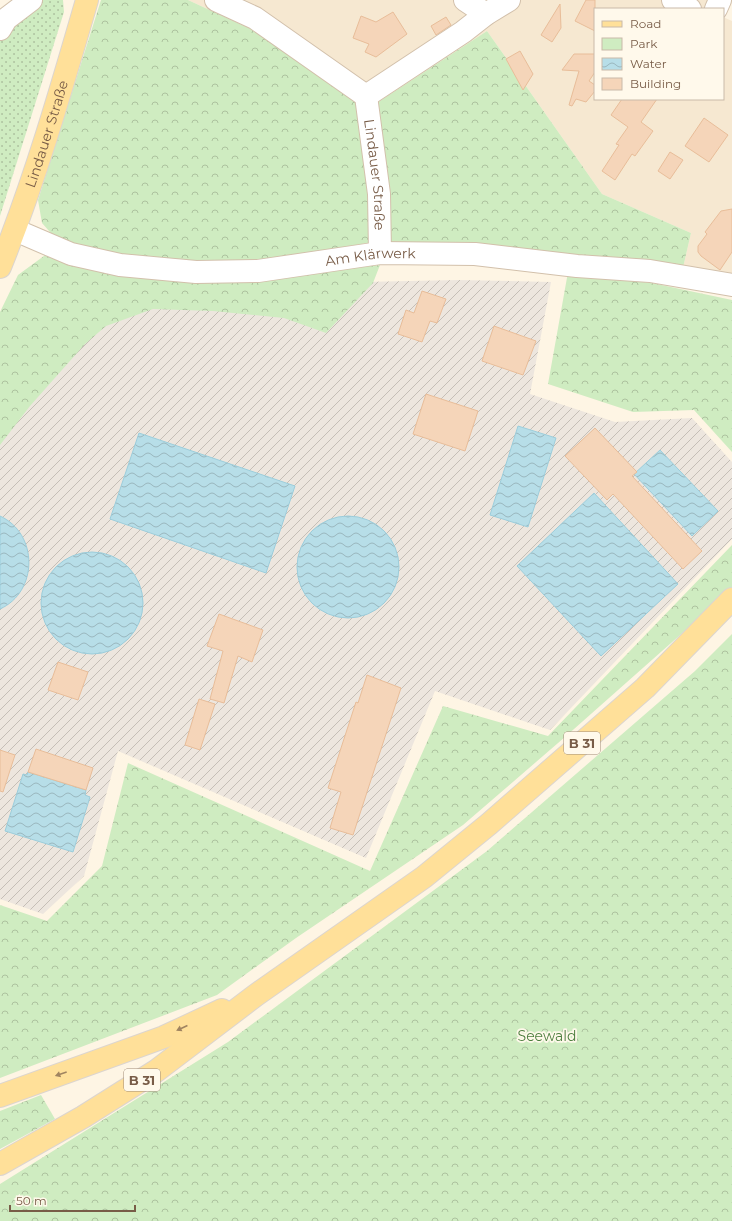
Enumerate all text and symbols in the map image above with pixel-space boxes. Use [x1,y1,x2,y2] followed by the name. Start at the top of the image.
[594,8,724,100] legend
[630,16,661,31] text: Road
[630,36,658,51] text: Park
[630,56,667,71] text: Water
[630,76,681,91] text: Building
[21,78,72,190] street label: Lindauer Straße
[360,118,389,231] street label: Lindauer Straße
[324,244,416,270] street label: Am Klärwerk
[564,732,600,754] road number: B 31
[177,1025,188,1031] one-way arrow
[518,1027,576,1045] park label: Seewald
[124,1069,160,1091] road number: B 31
[54,1071,66,1077] one-way arrow
[10,1187,135,1213] scale bar
[16,1193,47,1208] text: 50 m

